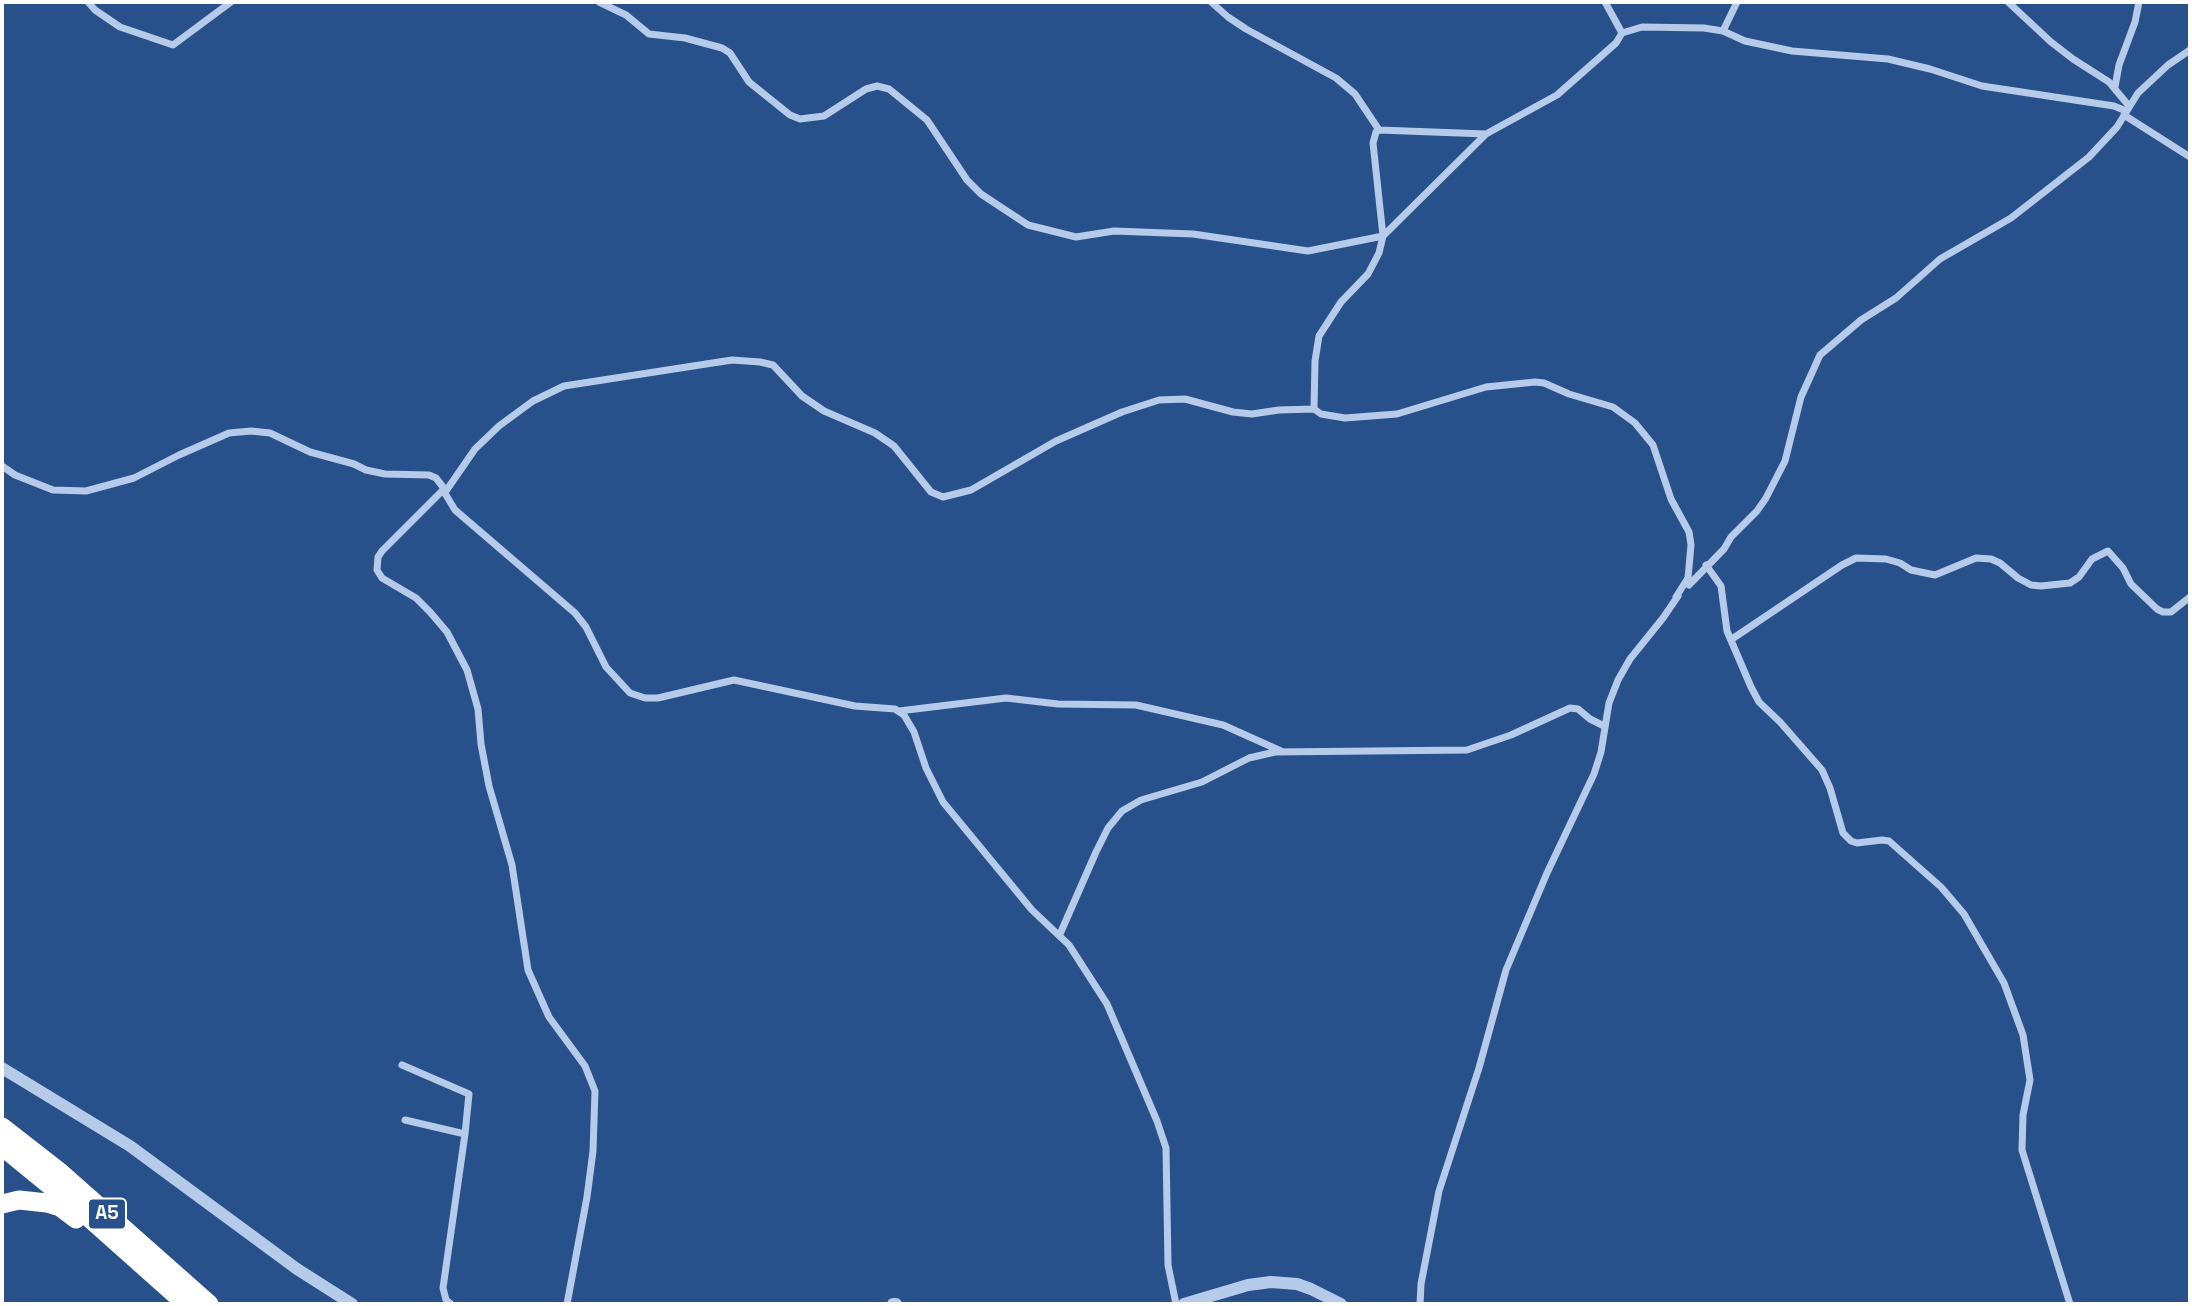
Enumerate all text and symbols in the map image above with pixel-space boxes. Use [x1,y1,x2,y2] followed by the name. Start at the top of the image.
[88,1198,126,1230] road number: A5

